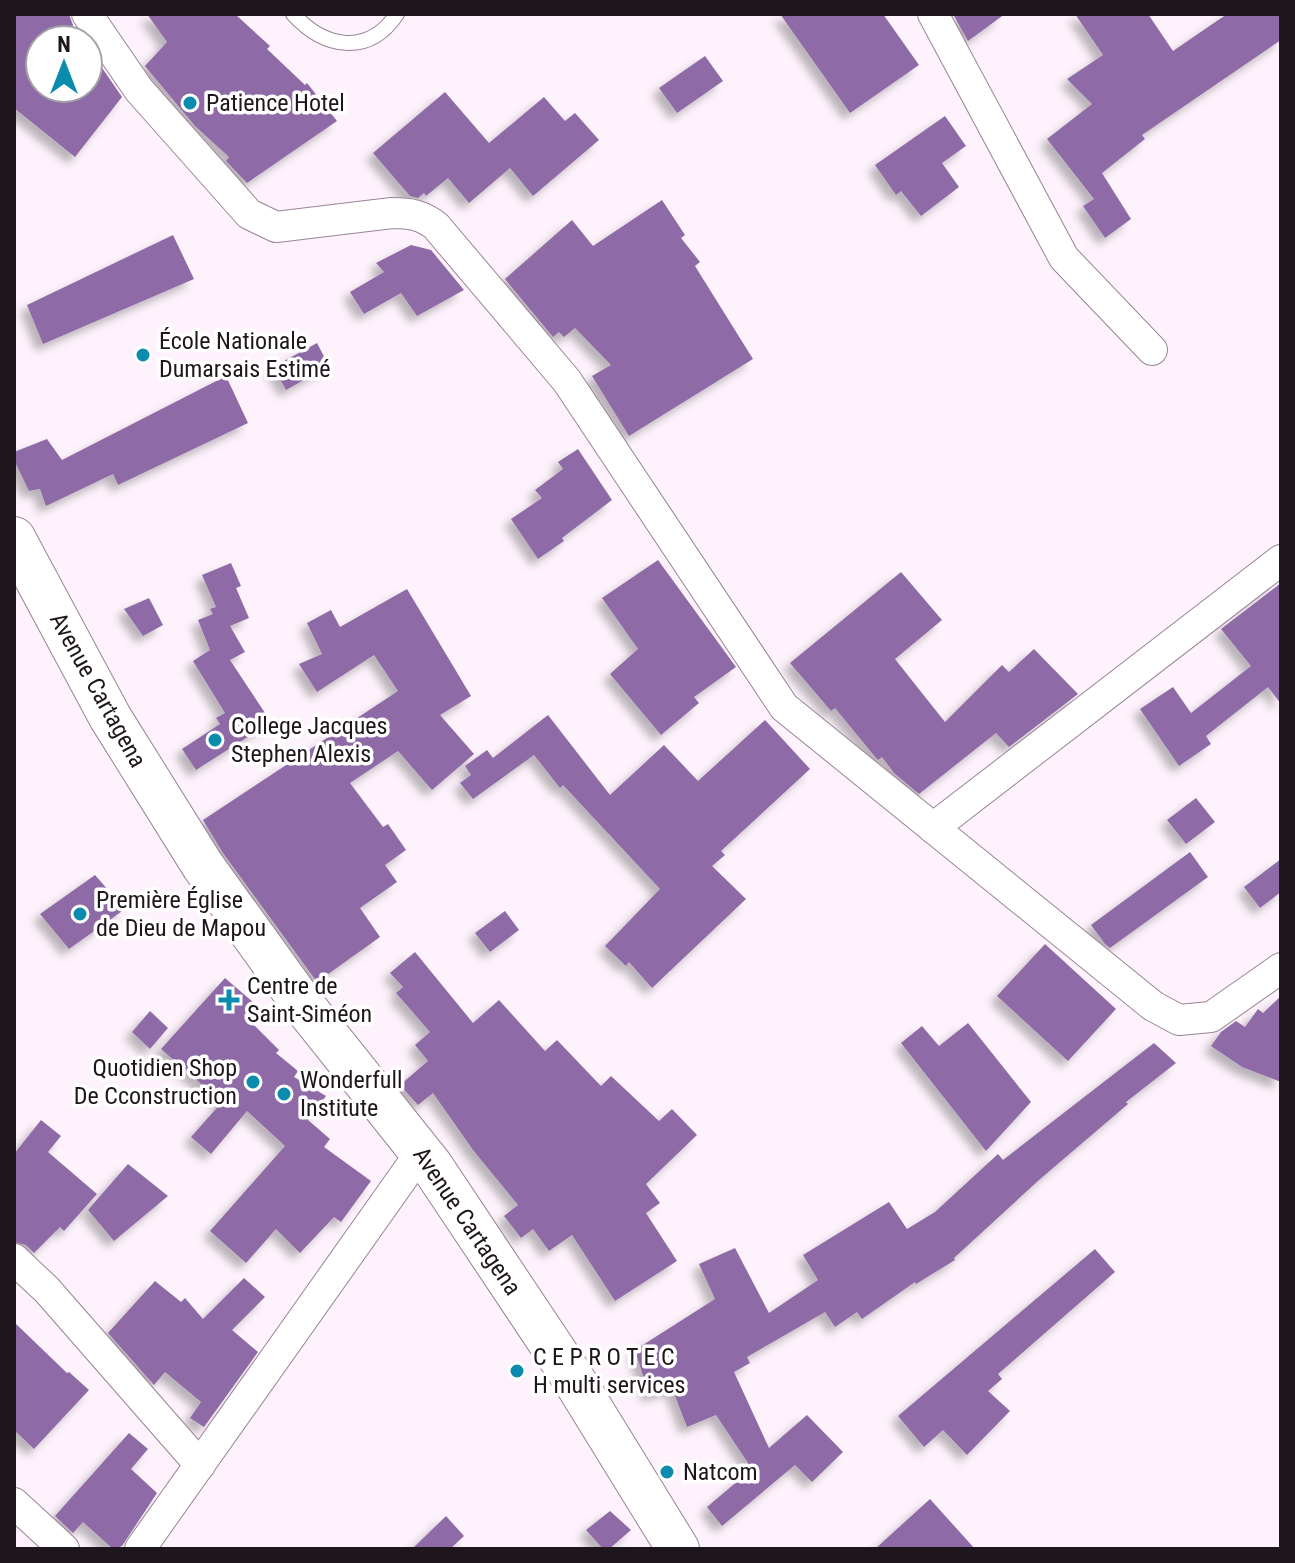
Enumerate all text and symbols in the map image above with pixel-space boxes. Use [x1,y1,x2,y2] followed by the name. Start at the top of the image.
[24,24,104,104] north arrow
[57,32,71,57] text: N
[206,89,345,117] place label: Patience Hotel
[181,94,199,112] marker: Patience Hotel
[159,327,330,383] place label: École Nationale Dumarsais Estimé
[134,346,152,364] marker: École Nationale Dumarsais Estimé
[44,608,152,772] street label: Avenue Cartagena
[231,712,388,768] place label: College Jacques Stephen Alexis
[206,731,224,749] marker: College Jacques Stephen Alexis
[96,886,266,942] place label: Première Église de Dieu de Mapou
[71,905,89,923] marker: Première Église de Dieu de Mapou
[247,972,372,1028] place label: Centre de Saint-Siméon
[218,989,240,1011] marker: Centre de Saint-Siméon
[74,1054,237,1110] place label: Quotidien Shop De Cconstruction
[300,1066,402,1122] place label: Wonderfull Institute
[244,1073,262,1091] marker: Quotidien Shop De Cconstruction
[275,1085,293,1103] marker: Wonderfull Institute
[407,1142,527,1300] street label: Avenue Cartagena
[533,1343,685,1399] place label: C E P R O T E C H multi services
[508,1362,526,1380] marker: C E P R O T E C H multi services
[683,1458,758,1486] place label: Natcom
[658,1463,676,1481] marker: Natcom

